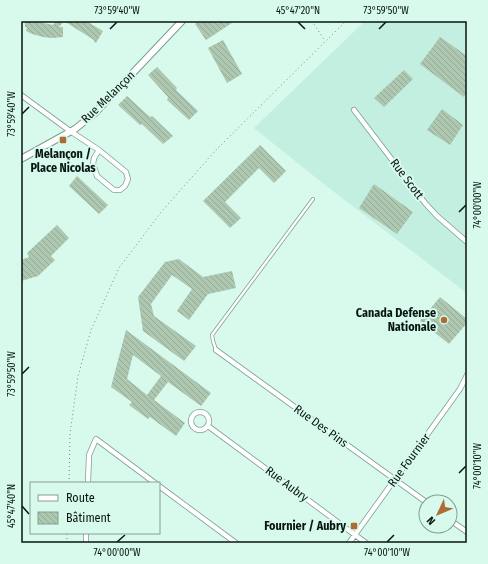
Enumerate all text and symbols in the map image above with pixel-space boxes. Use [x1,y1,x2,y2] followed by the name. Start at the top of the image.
[94,5,140,17] text: 73°59'40"W
[276,5,320,17] text: 45°47'20"N
[363,5,409,17] text: 73°59'50"W
[78,68,138,126] street label: Rue Melançon
[6,91,18,137] text: 73°59'40"W
[58,135,68,145] marker: Melançon / Place Nicolas
[30,147,96,175] place label: Melançon / Place Nicolas
[387,156,427,202] street label: Rue Scott
[472,181,484,229] text: 74°00'00"W
[356,306,436,334] place label: Canada Defense Nationale
[439,315,449,325] marker: Canada Defense Nationale
[6,351,18,397] text: 73°59'50"W
[291,402,351,450] street label: Rue Des Pins
[385,430,434,489] street label: Rue Fournier
[472,443,484,489] text: 74°00'10"W
[263,463,312,505] street label: Rue Aubry
[30,482,160,534] legend
[6,484,18,528] text: 45°47'40"N
[66,491,95,505] text: Route
[418,494,458,534] north arrow
[66,511,111,525] text: Bâtiment
[424,514,438,527] text: N
[264,519,346,533] place label: Fournier / Aubry
[349,521,359,531] marker: Fournier / Aubry
[93,547,141,559] text: 74°00'00"W
[364,547,410,559] text: 74°00'10"W

